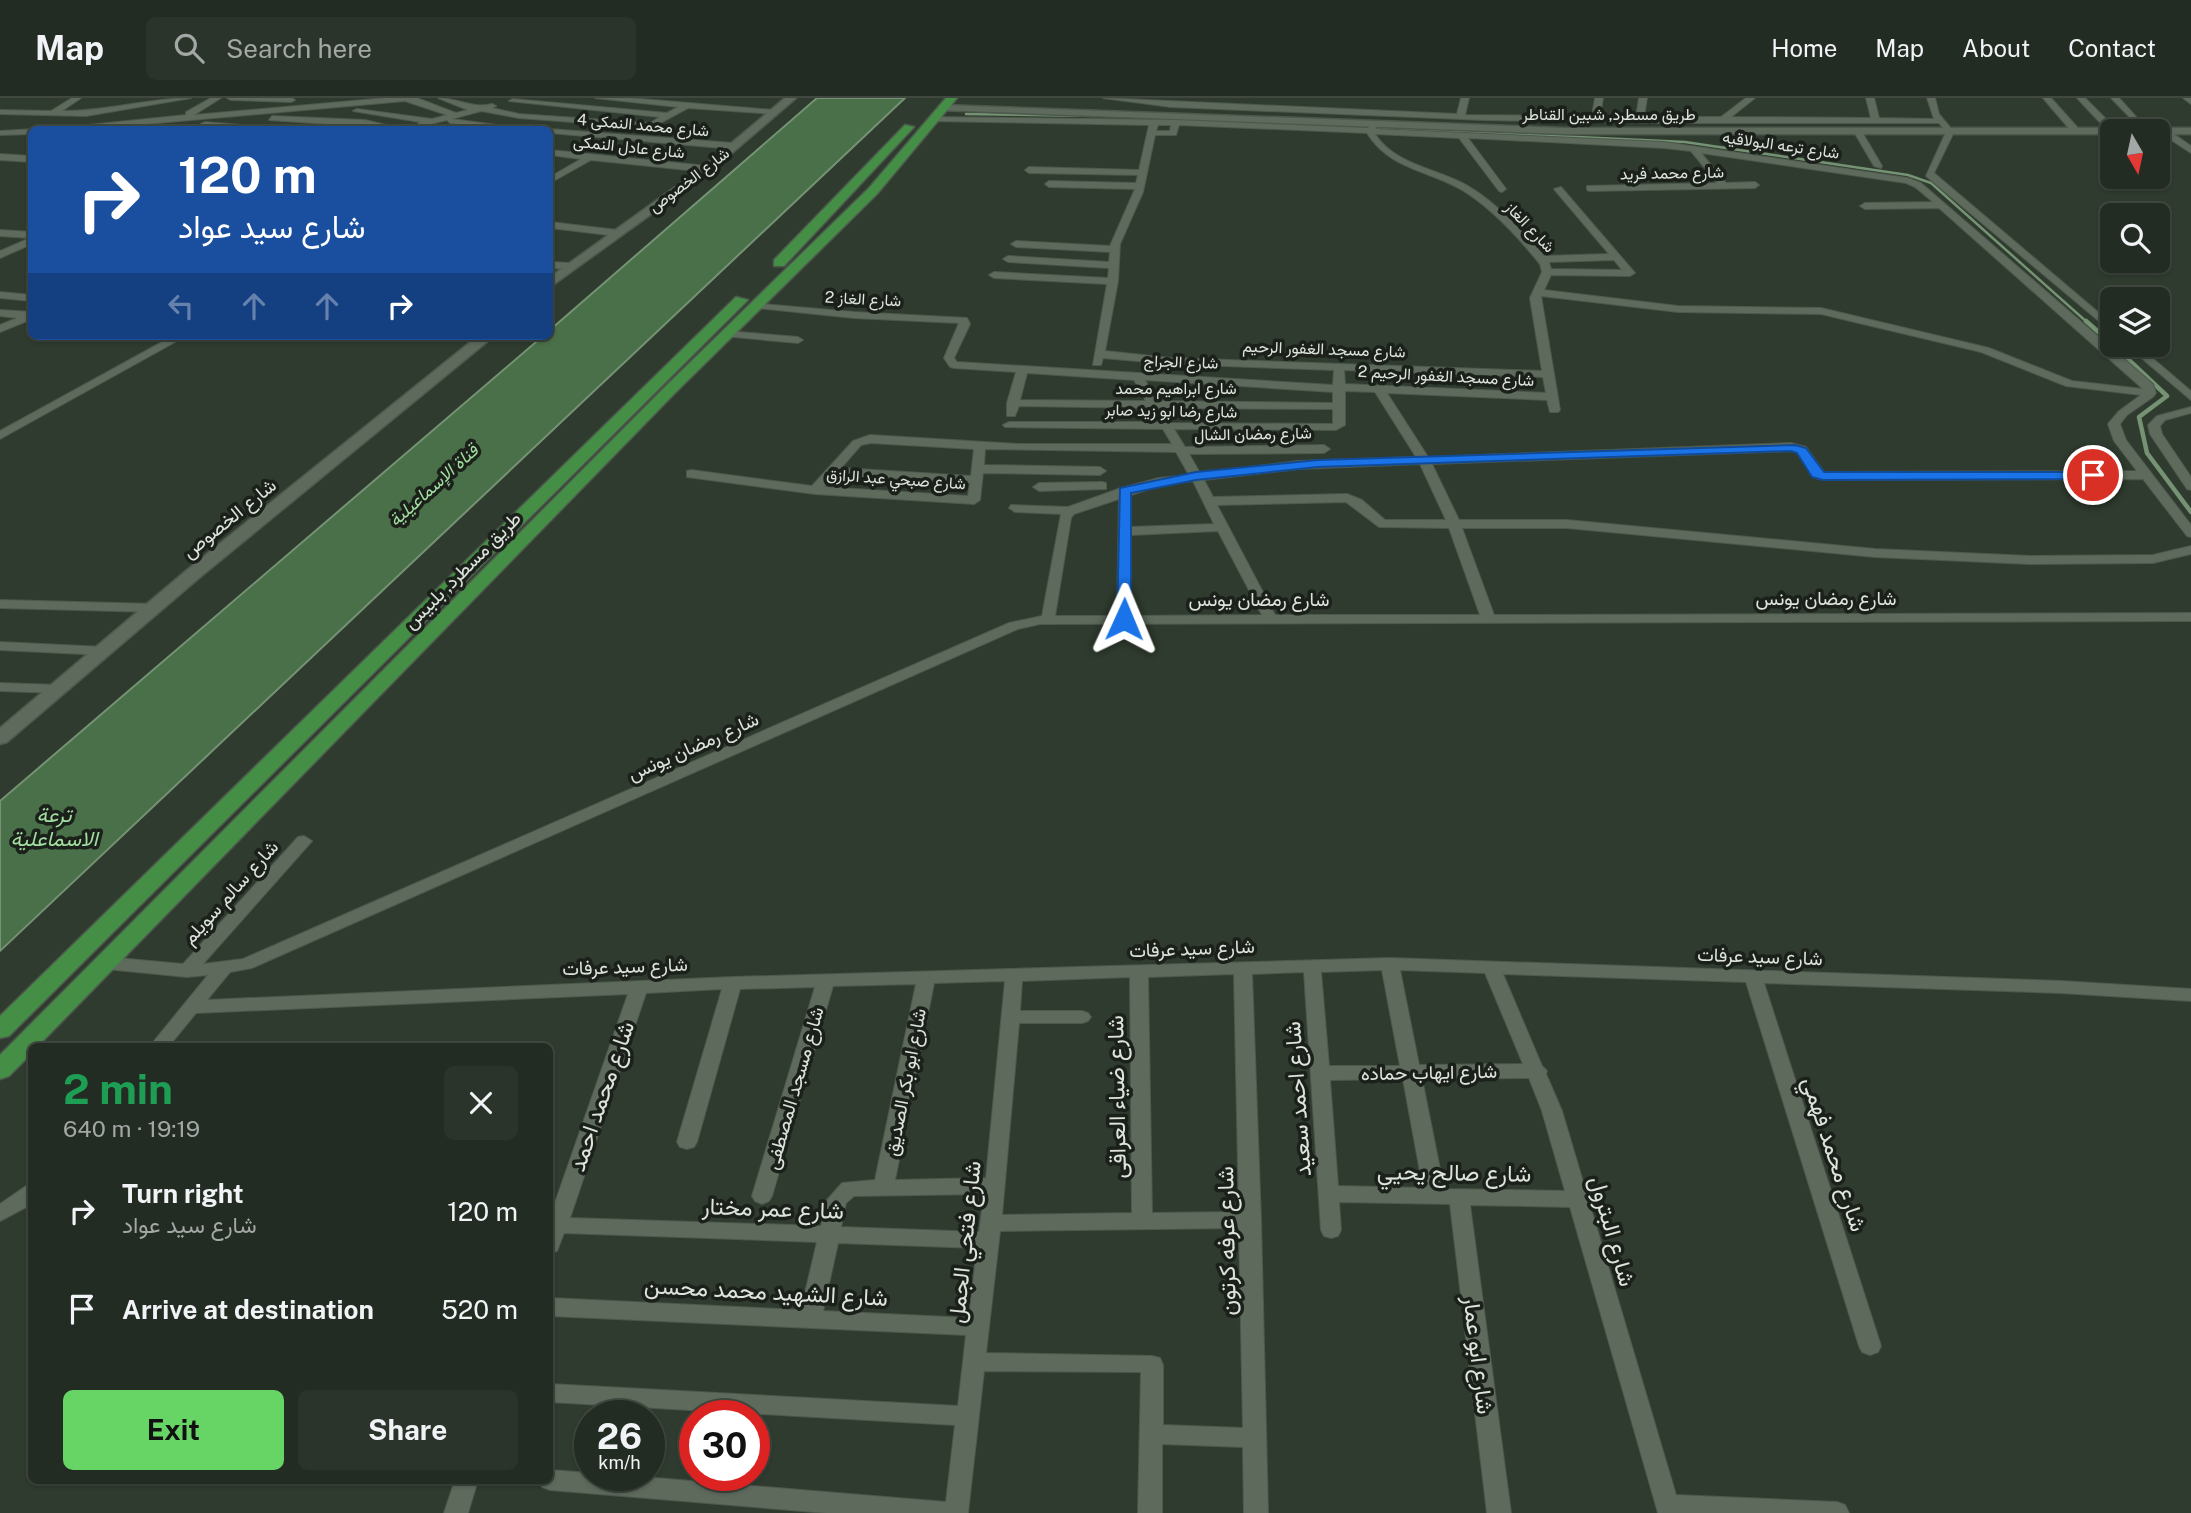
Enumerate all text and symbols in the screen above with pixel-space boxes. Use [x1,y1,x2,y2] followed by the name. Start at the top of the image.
[146,17,636,80] search box
[35,29,104,67] text: Map
[170,29,208,67] icon: search
[226,33,372,64] text: Search here
[1771,34,1837,62] text: Home
[1875,34,1924,62] text: Map
[1962,34,2030,62] text: About
[2068,34,2156,62] text: Contact
[1521,105,1696,125] street label: طريق مسطرد, شبين القناطر
[576,110,710,142] street label: شارع محمد النمكى 4
[2100,119,2170,189] north arrow
[2100,119,2170,357] map controls
[1721,127,1841,165] street label: شارع ترعه البولاقيه
[572,132,686,164] street label: شارع عادل النمكى
[645,143,734,218] street label: شارع الخصوص
[178,146,317,204] text: 120 m
[63,154,154,245] icon: right
[1620,163,1724,185] street label: شارع محمد فريد
[1499,197,1559,258] street label: شارع الغاز
[2100,203,2170,273] button: search
[178,208,365,245] text: شارع سيد عواد
[162,287,200,325] icon: left
[235,287,273,325] icon: ahead
[308,287,346,325] icon: ahead
[381,287,419,325] icon: right
[2100,287,2170,357] button: layers
[824,288,902,312] street label: شارع الغاز 2
[1242,337,1406,363] street label: شارع مسجد الغفور الرحيم
[1143,351,1219,375] street label: شارع الجراج
[1357,362,1535,392] street label: شارع مسجد الغفور الرحيم 2
[1115,379,1237,400] street label: شارع ابراهيم محمد
[1104,400,1237,424] street label: شارع رضا ابو زيد صابر
[1194,423,1312,447] street label: شارع رمضان الشال
[384,438,485,532] water label: قناة الإسماعيلية
[2063,445,2123,505] pin
[2074,456,2112,494] icon: arrive
[825,465,966,497] street label: شارع صبحي عبد الرازق
[178,474,282,564] street label: شارع الخصوص
[399,507,526,634] street label: طريق مسطرد, بلبيس
[1087,582,1161,656] position arrow
[1755,587,1897,611] street label: شارع رمضان يونس
[1188,588,1330,612] street label: شارع رمضان يونس
[624,707,763,787] street label: شارع رمضان يونس
[10,802,100,851] water label: ترعة الاسماعلية
[178,835,284,950] street label: شارع سالم سويلم
[1129,935,1255,963] street label: شارع سيد عرفات
[1697,943,1823,971] street label: شارع سيد عرفات
[562,953,688,981] street label: شارع سيد عرفات
[760,1004,830,1173] street label: شارع مسجد المصطفى
[880,1006,932,1158] street label: شارع ابو بكر الصديق
[1101,1015,1134,1179] street label: شارع ضياء العراقى
[563,1017,642,1176] street label: شارع محمد احمد
[1278,1020,1319,1177] street label: شارع احمد سعيد
[1361,1060,1497,1086] street label: شارع ايهاب حماده
[63,1064,173,1113] text: 2 min
[444,1066,518,1140] button: close
[1792,1073,1873,1237] street label: شارع محمد فهمي
[63,1115,200,1142] text: 640 m · 19:19
[1376,1157,1531,1193] street label: شارع صالح يحيي
[942,1160,992,1325] street label: شارع فتحي الجمل
[1211,1166,1244,1316] street label: شارع عرفه كرتون
[1581,1173,1642,1290] street label: شارع البترول
[122,1178,244,1209] text: Turn right
[63,1192,101,1230] icon: right
[700,1192,844,1227] street label: شارع عمر مختار
[447,1196,518,1227] text: 120 m
[122,1211,257,1238] text: شارع سيد عواد
[643,1271,888,1314] street label: شارع الشهيد محمد محسن
[63,1290,101,1328] icon: arrive
[1455,1293,1500,1416] street label: شارع ابو عمار
[122,1294,374,1325] text: Arrive at destination
[441,1294,518,1325] text: 520 m
[63,1390,284,1470] button: Exit
[298,1390,518,1470] button: Share
[679,1400,770,1491] speed limit sign: 30
[597,1416,642,1457] text: 26
[598,1452,641,1473] text: km/h

